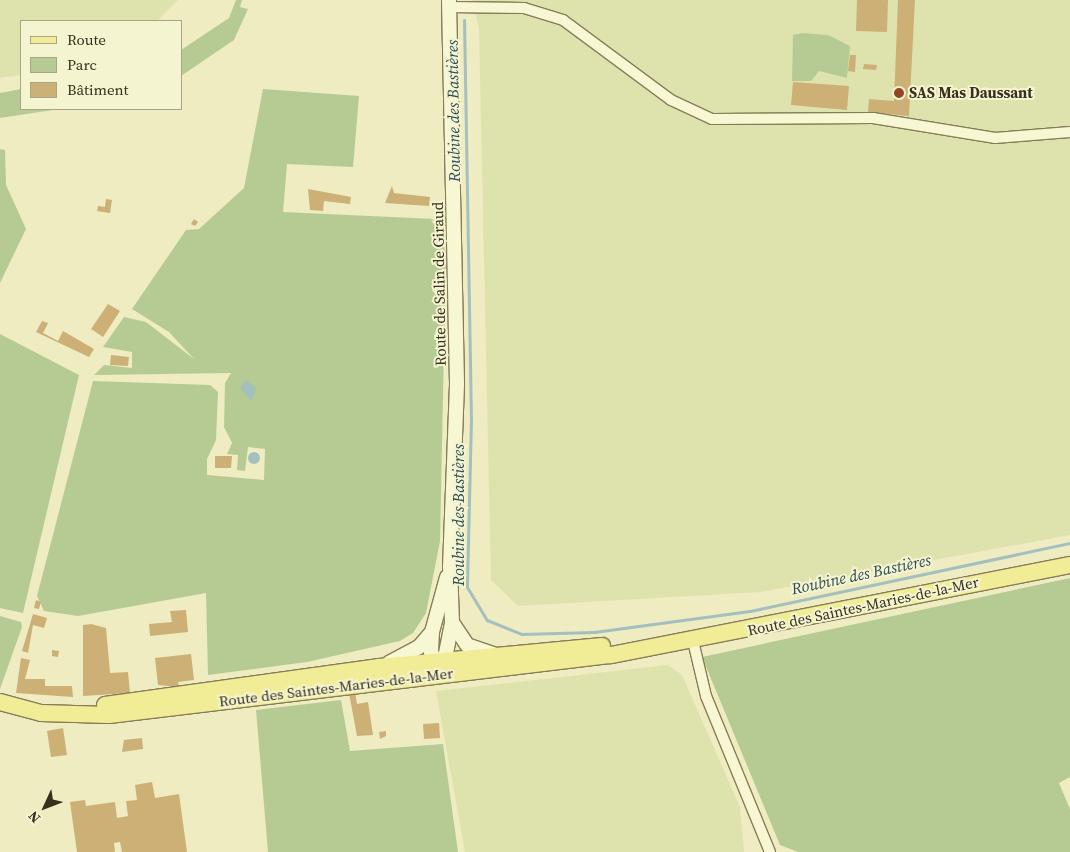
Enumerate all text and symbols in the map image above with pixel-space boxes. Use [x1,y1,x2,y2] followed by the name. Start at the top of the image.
[20,20,182,110] legend
[67,29,106,50] text: Route
[442,40,464,182] water label: Roubine des Bastières
[67,54,97,75] text: Parc
[67,79,128,100] text: Bâtiment
[909,84,1033,102] place label: SAS Mas Daussant
[893,87,905,99] marker: SAS Mas Daussant
[429,202,449,366] street label: Route de Salin de Giraud
[448,444,468,586] water label: Roubine des Bastières
[789,550,933,598] water label: Roubine des Bastières
[746,573,980,639] street label: Route des Saintes-Maries-de-la-Mer
[218,664,454,710] street label: Route des Saintes-Maries-de-la-Mer
[20,782,70,832] north arrow
[23,807,45,828] text: N

